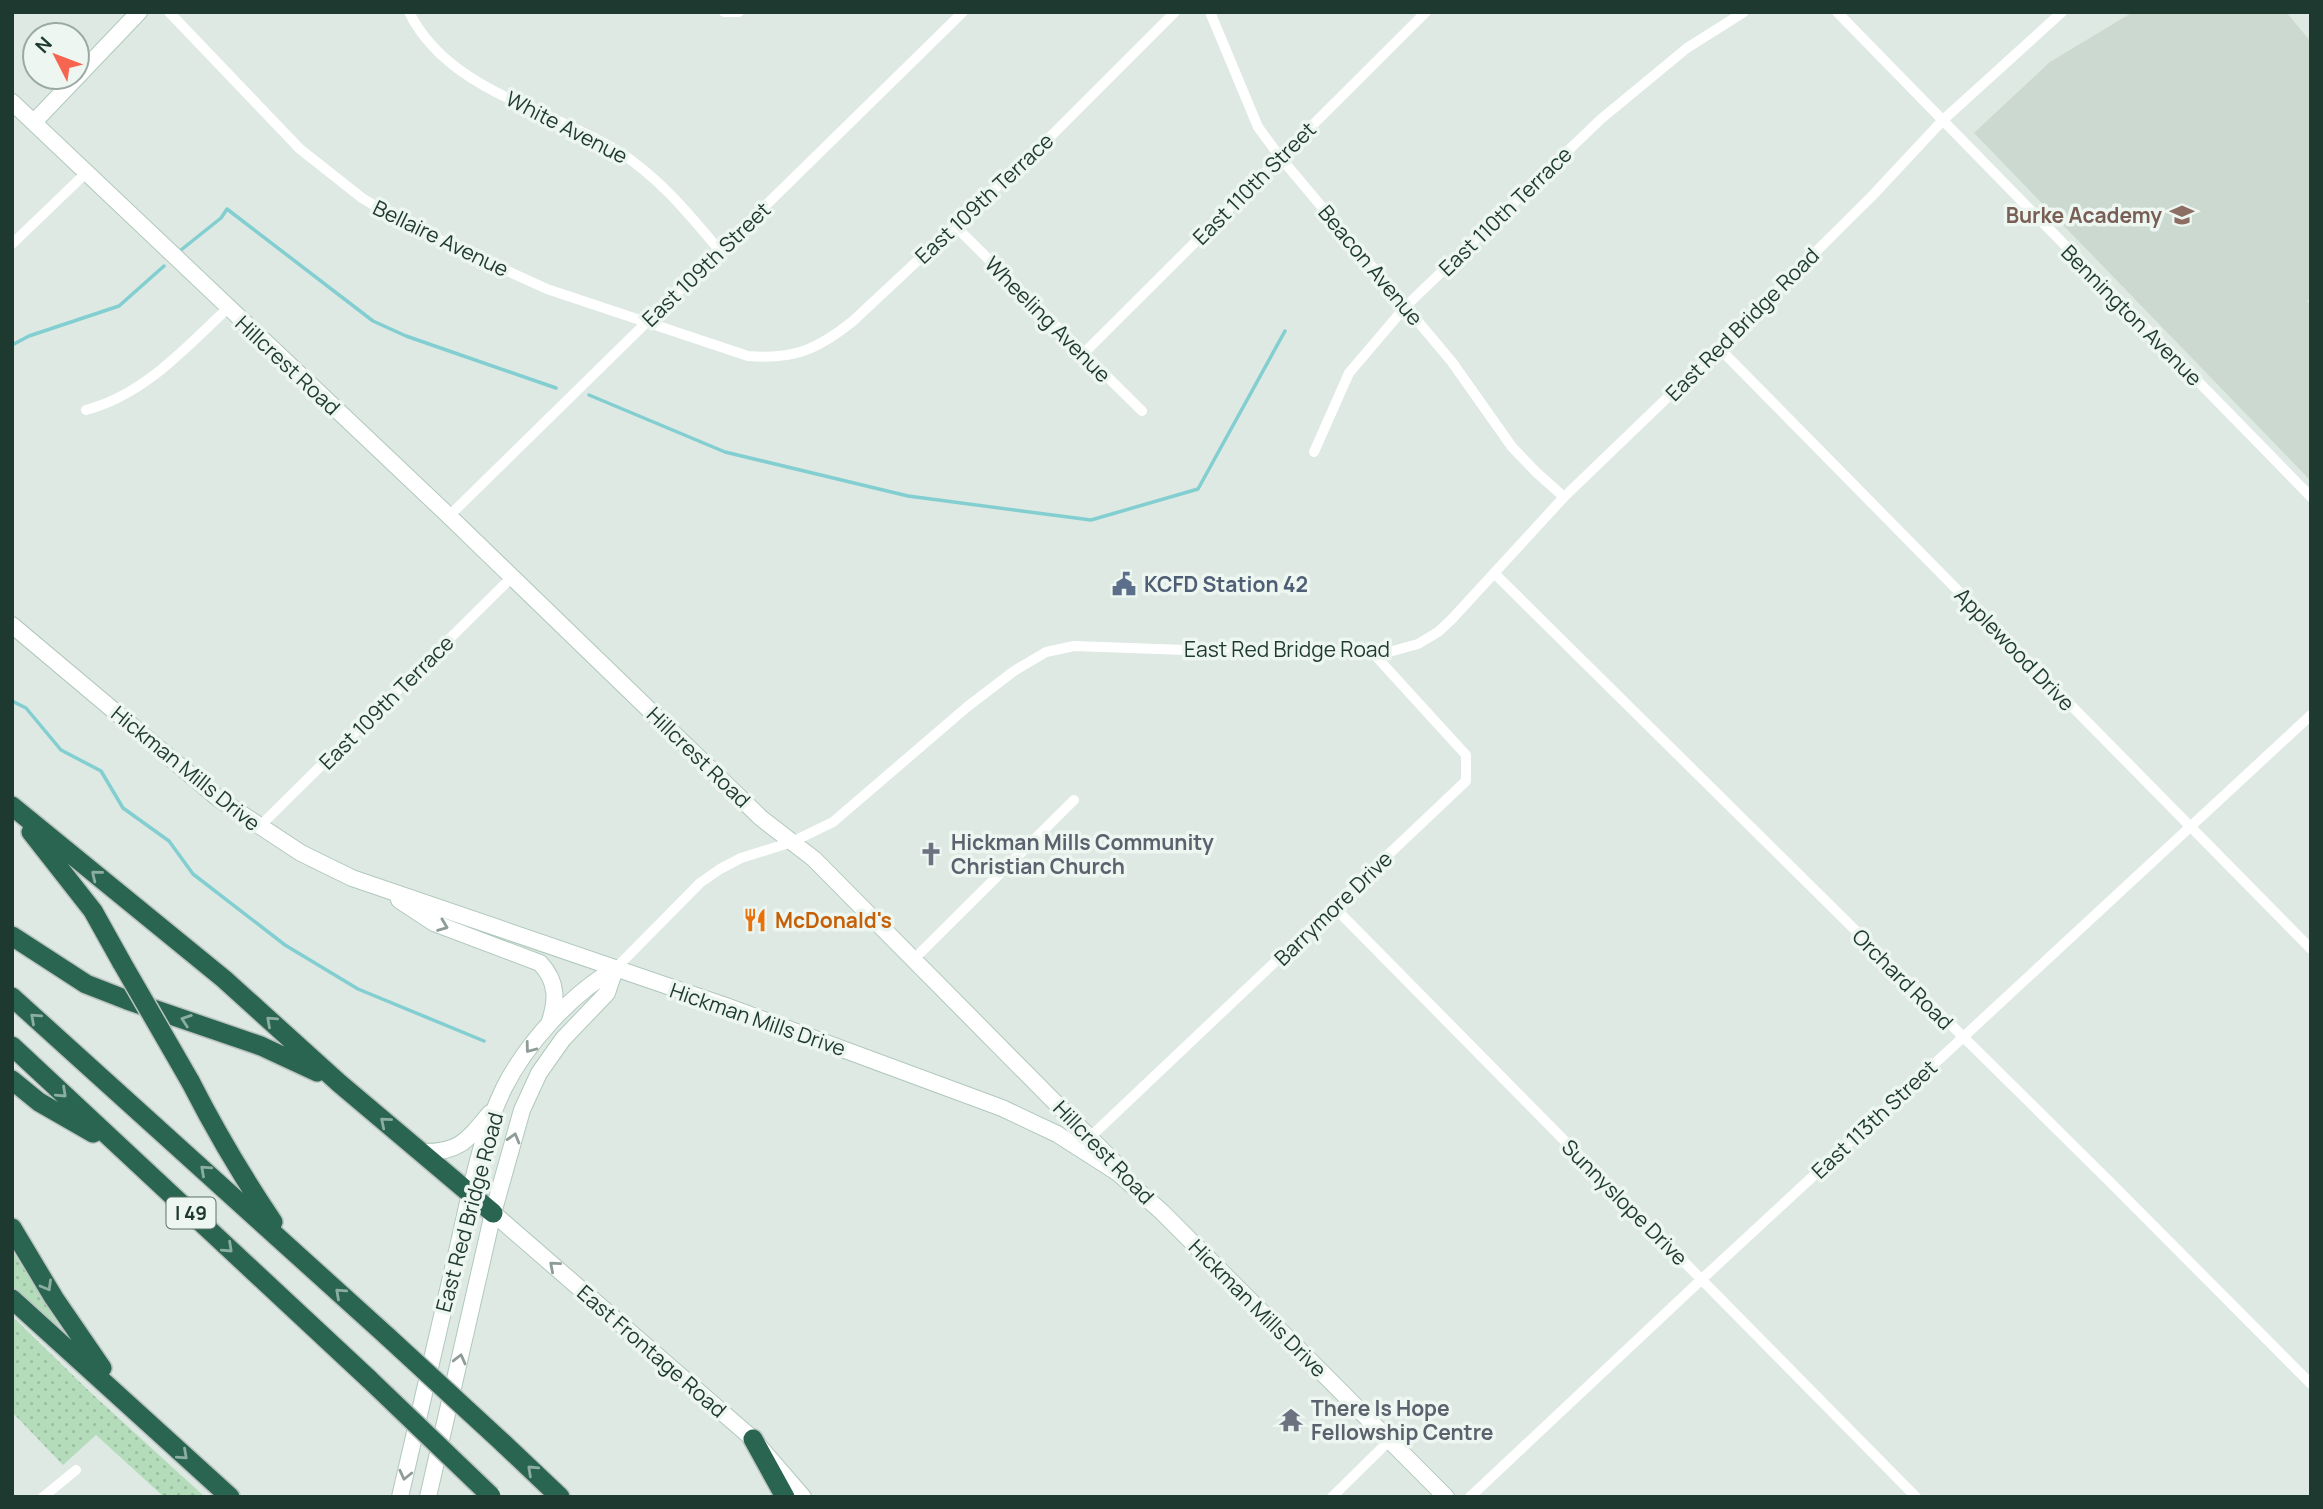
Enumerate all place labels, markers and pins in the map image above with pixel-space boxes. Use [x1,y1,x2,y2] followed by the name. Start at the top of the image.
[2006,201,2162,229] place label: Burke Academy
[2168,201,2196,229] school or university icon: Burke Academy
[1110,570,1138,598] public building icon: KCFD Station 42
[1144,570,1308,598] place label: KCFD Station 42
[951,828,1214,880] place label: Hickman Mills Community Christian Church
[917,840,945,868] church icon: Hickman Mills Community Christian Church
[741,906,769,934] restaurant icon: McDonald's
[775,906,892,934] place label: McDonald's
[1311,1394,1494,1446] place label: There Is Hope Fellowship Centre
[1277,1406,1305,1434] temple icon: There Is Hope Fellowship Centre

